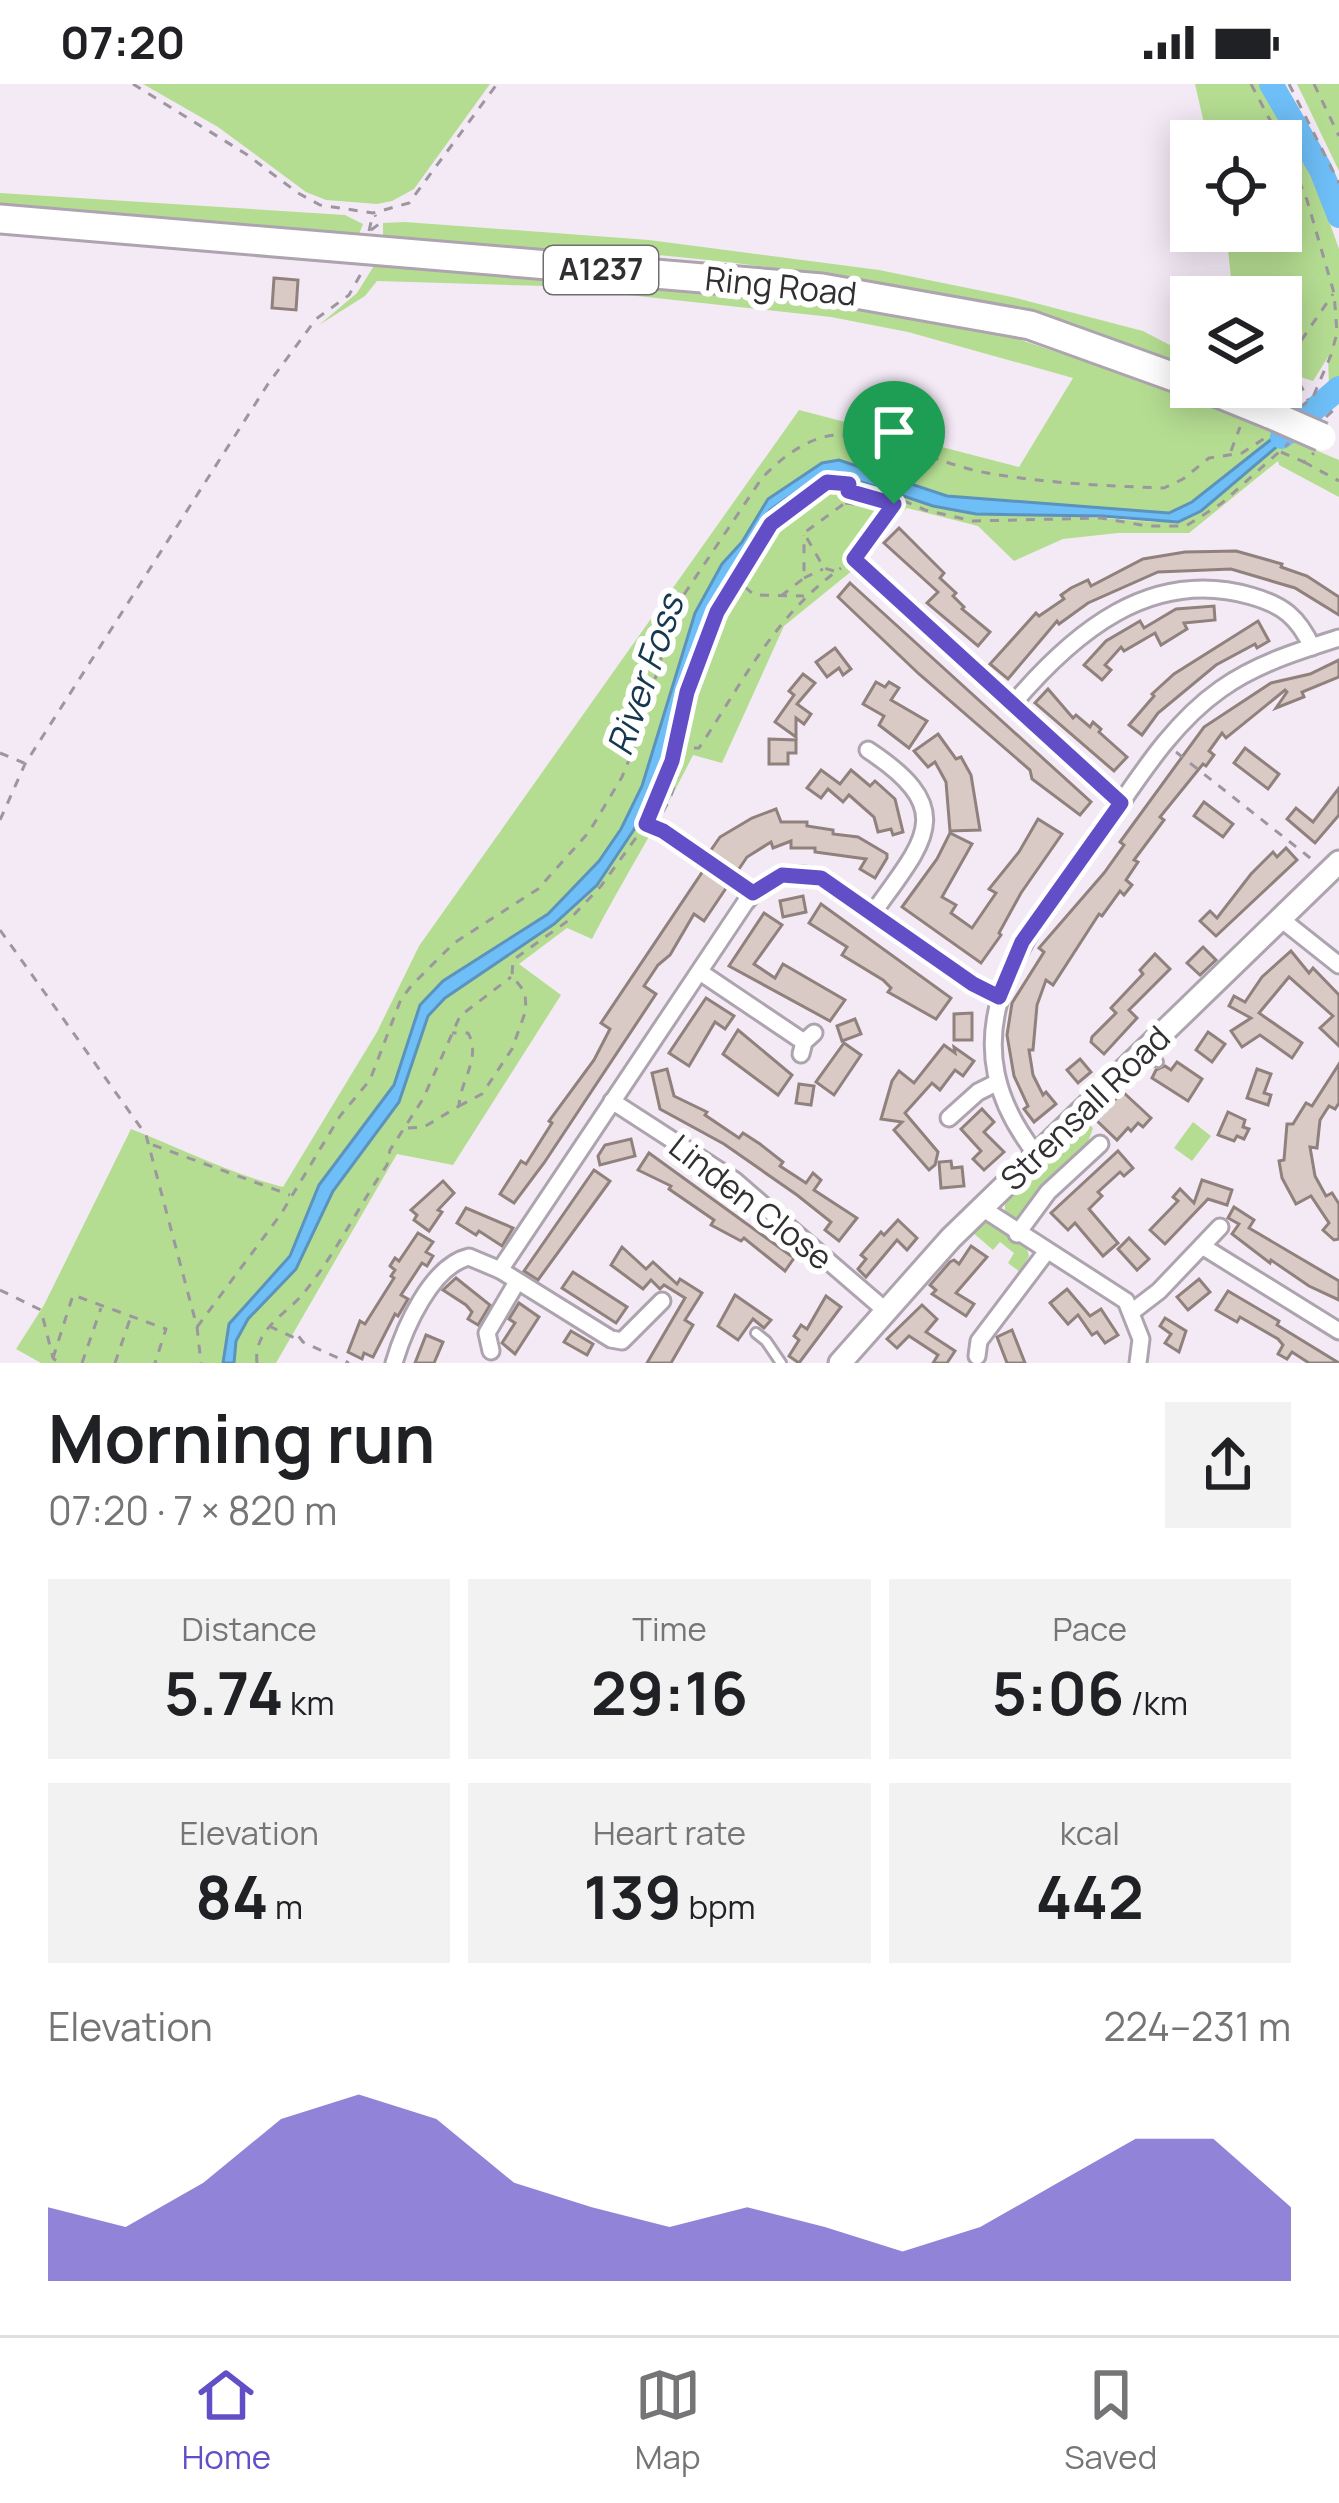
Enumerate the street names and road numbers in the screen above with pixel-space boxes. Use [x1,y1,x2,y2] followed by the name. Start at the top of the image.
[544,246,658,294] road number: A1237
[703,255,859,316] street label: Ring Road
[990,1015,1179,1200] street label: Strensall Road
[660,1124,842,1280] street label: Linden Close

